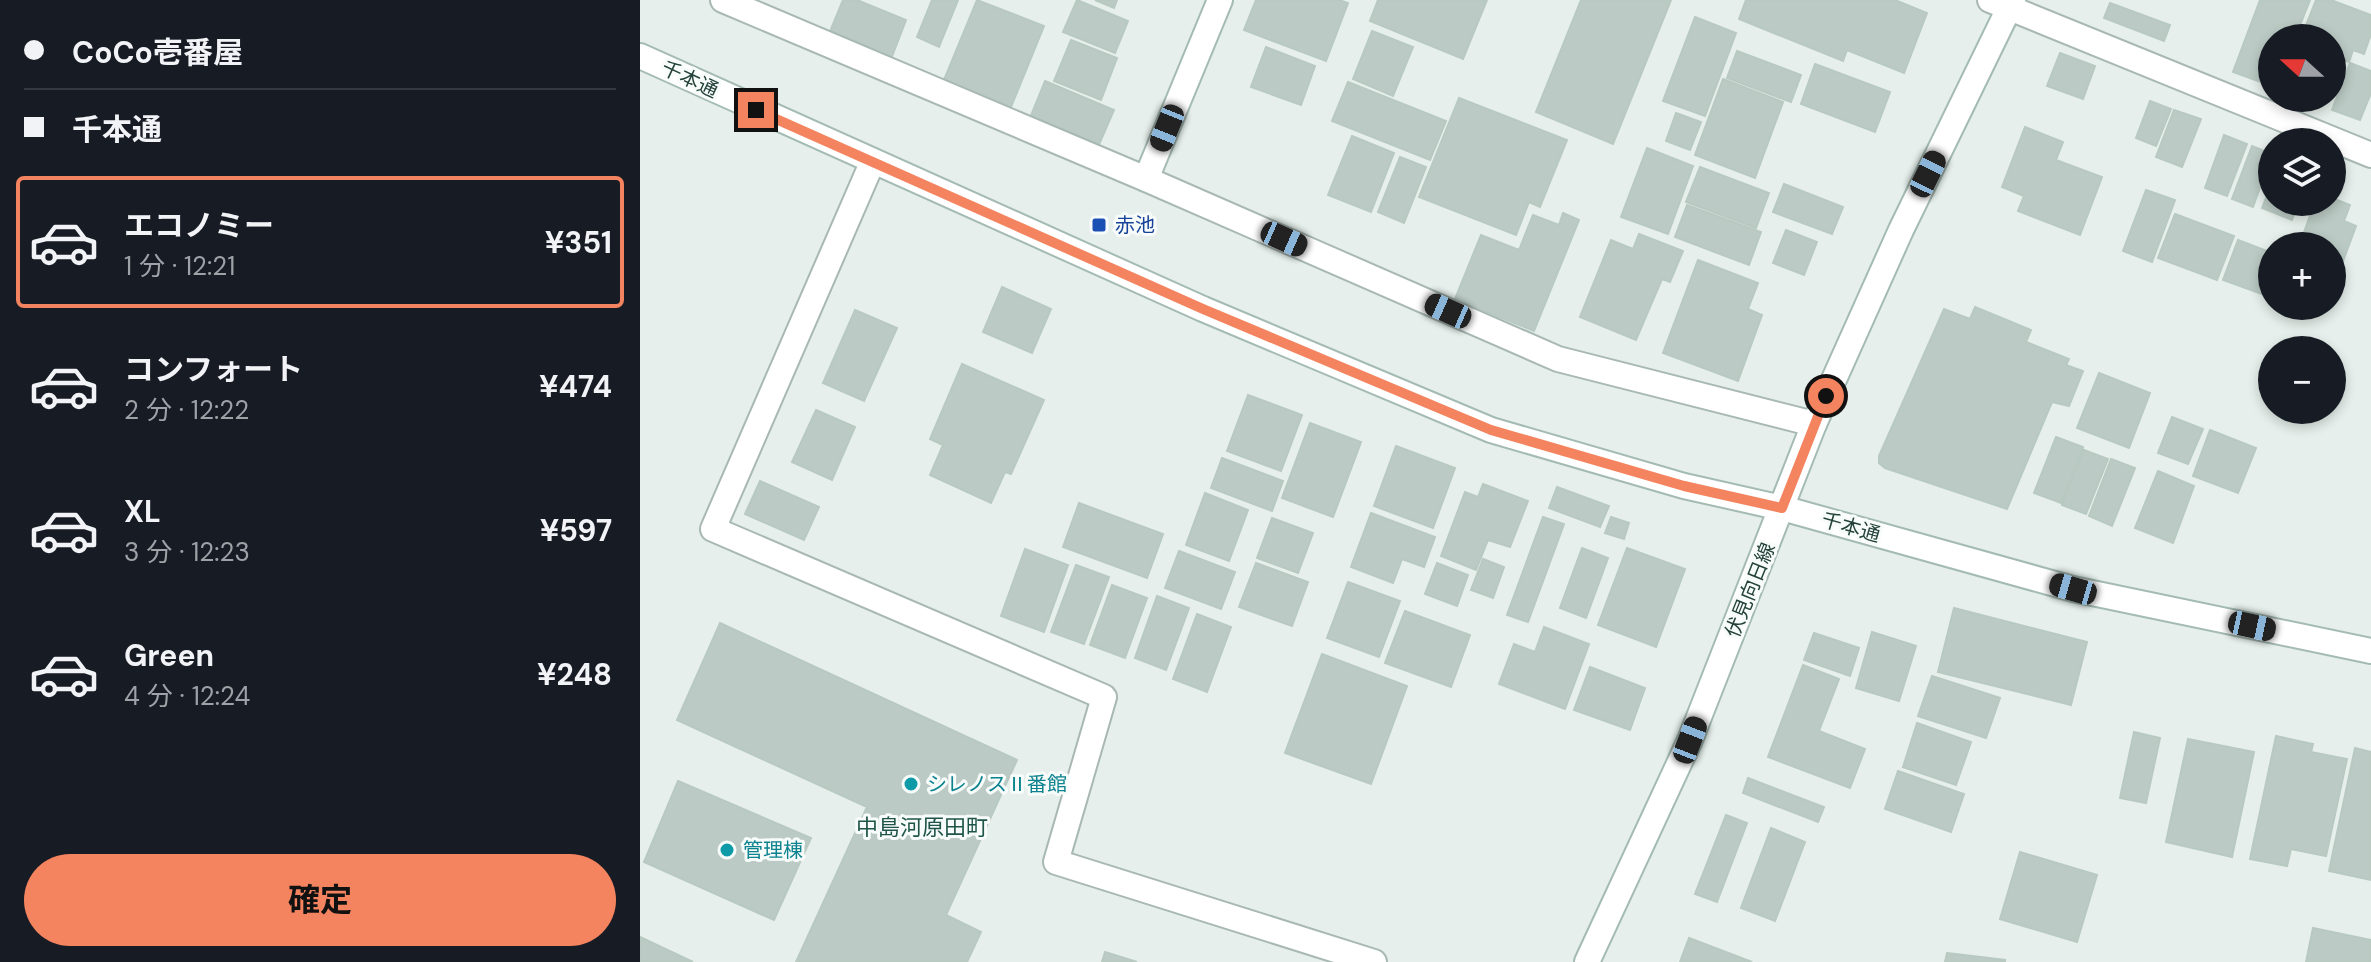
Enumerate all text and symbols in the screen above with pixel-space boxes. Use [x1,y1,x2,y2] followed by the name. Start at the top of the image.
[2258,24,2346,112] north arrow
[2258,24,2346,424] map controls
[72,33,243,72] text: CoCo壱番屋
[657,55,723,103] street label: 千本通
[738,92,774,128] route end
[1147,101,1187,155] car
[72,110,162,149] text: 千本通
[2258,128,2346,216] button: layers
[1907,147,1949,201] car
[28,206,100,278] icon: car
[124,206,274,245] text: エコノミー
[1115,212,1155,238] place label: 赤池
[1090,216,1108,234] marker: 赤池
[1257,218,1311,260] car
[545,223,612,262] text: ¥351
[2258,232,2346,320] button: +
[124,249,235,283] text: 1 分 · 12:21
[1421,290,1475,332] car
[2258,336,2346,424] button: −
[28,350,100,422] icon: car
[124,350,303,389] text: コンフォート
[539,367,612,406] text: ¥474
[1808,378,1844,414] route start
[124,393,249,427] text: 2 分 · 12:22
[124,492,161,531] text: XL
[28,494,100,566] icon: car
[1819,506,1883,548] street label: 千本通
[540,511,612,550] text: ¥597
[124,535,250,569] text: 3 分 · 12:23
[1719,539,1781,641] street label: 伏見向日線
[2047,571,2099,607] car
[2226,609,2278,643] car
[124,636,214,675] text: Green
[28,638,100,710] icon: car
[537,655,612,694] text: ¥248
[124,679,250,713] text: 4 分 · 12:24
[1670,713,1710,767] car
[927,771,1067,797] place label: シレノスⅡ番館
[902,775,920,793] marker: シレノスⅡ番館
[856,813,988,842] district label: 中島河原田町
[743,837,803,863] place label: 管理棟
[718,841,736,859] marker: 管理棟
[24,854,616,946] button: 確定

